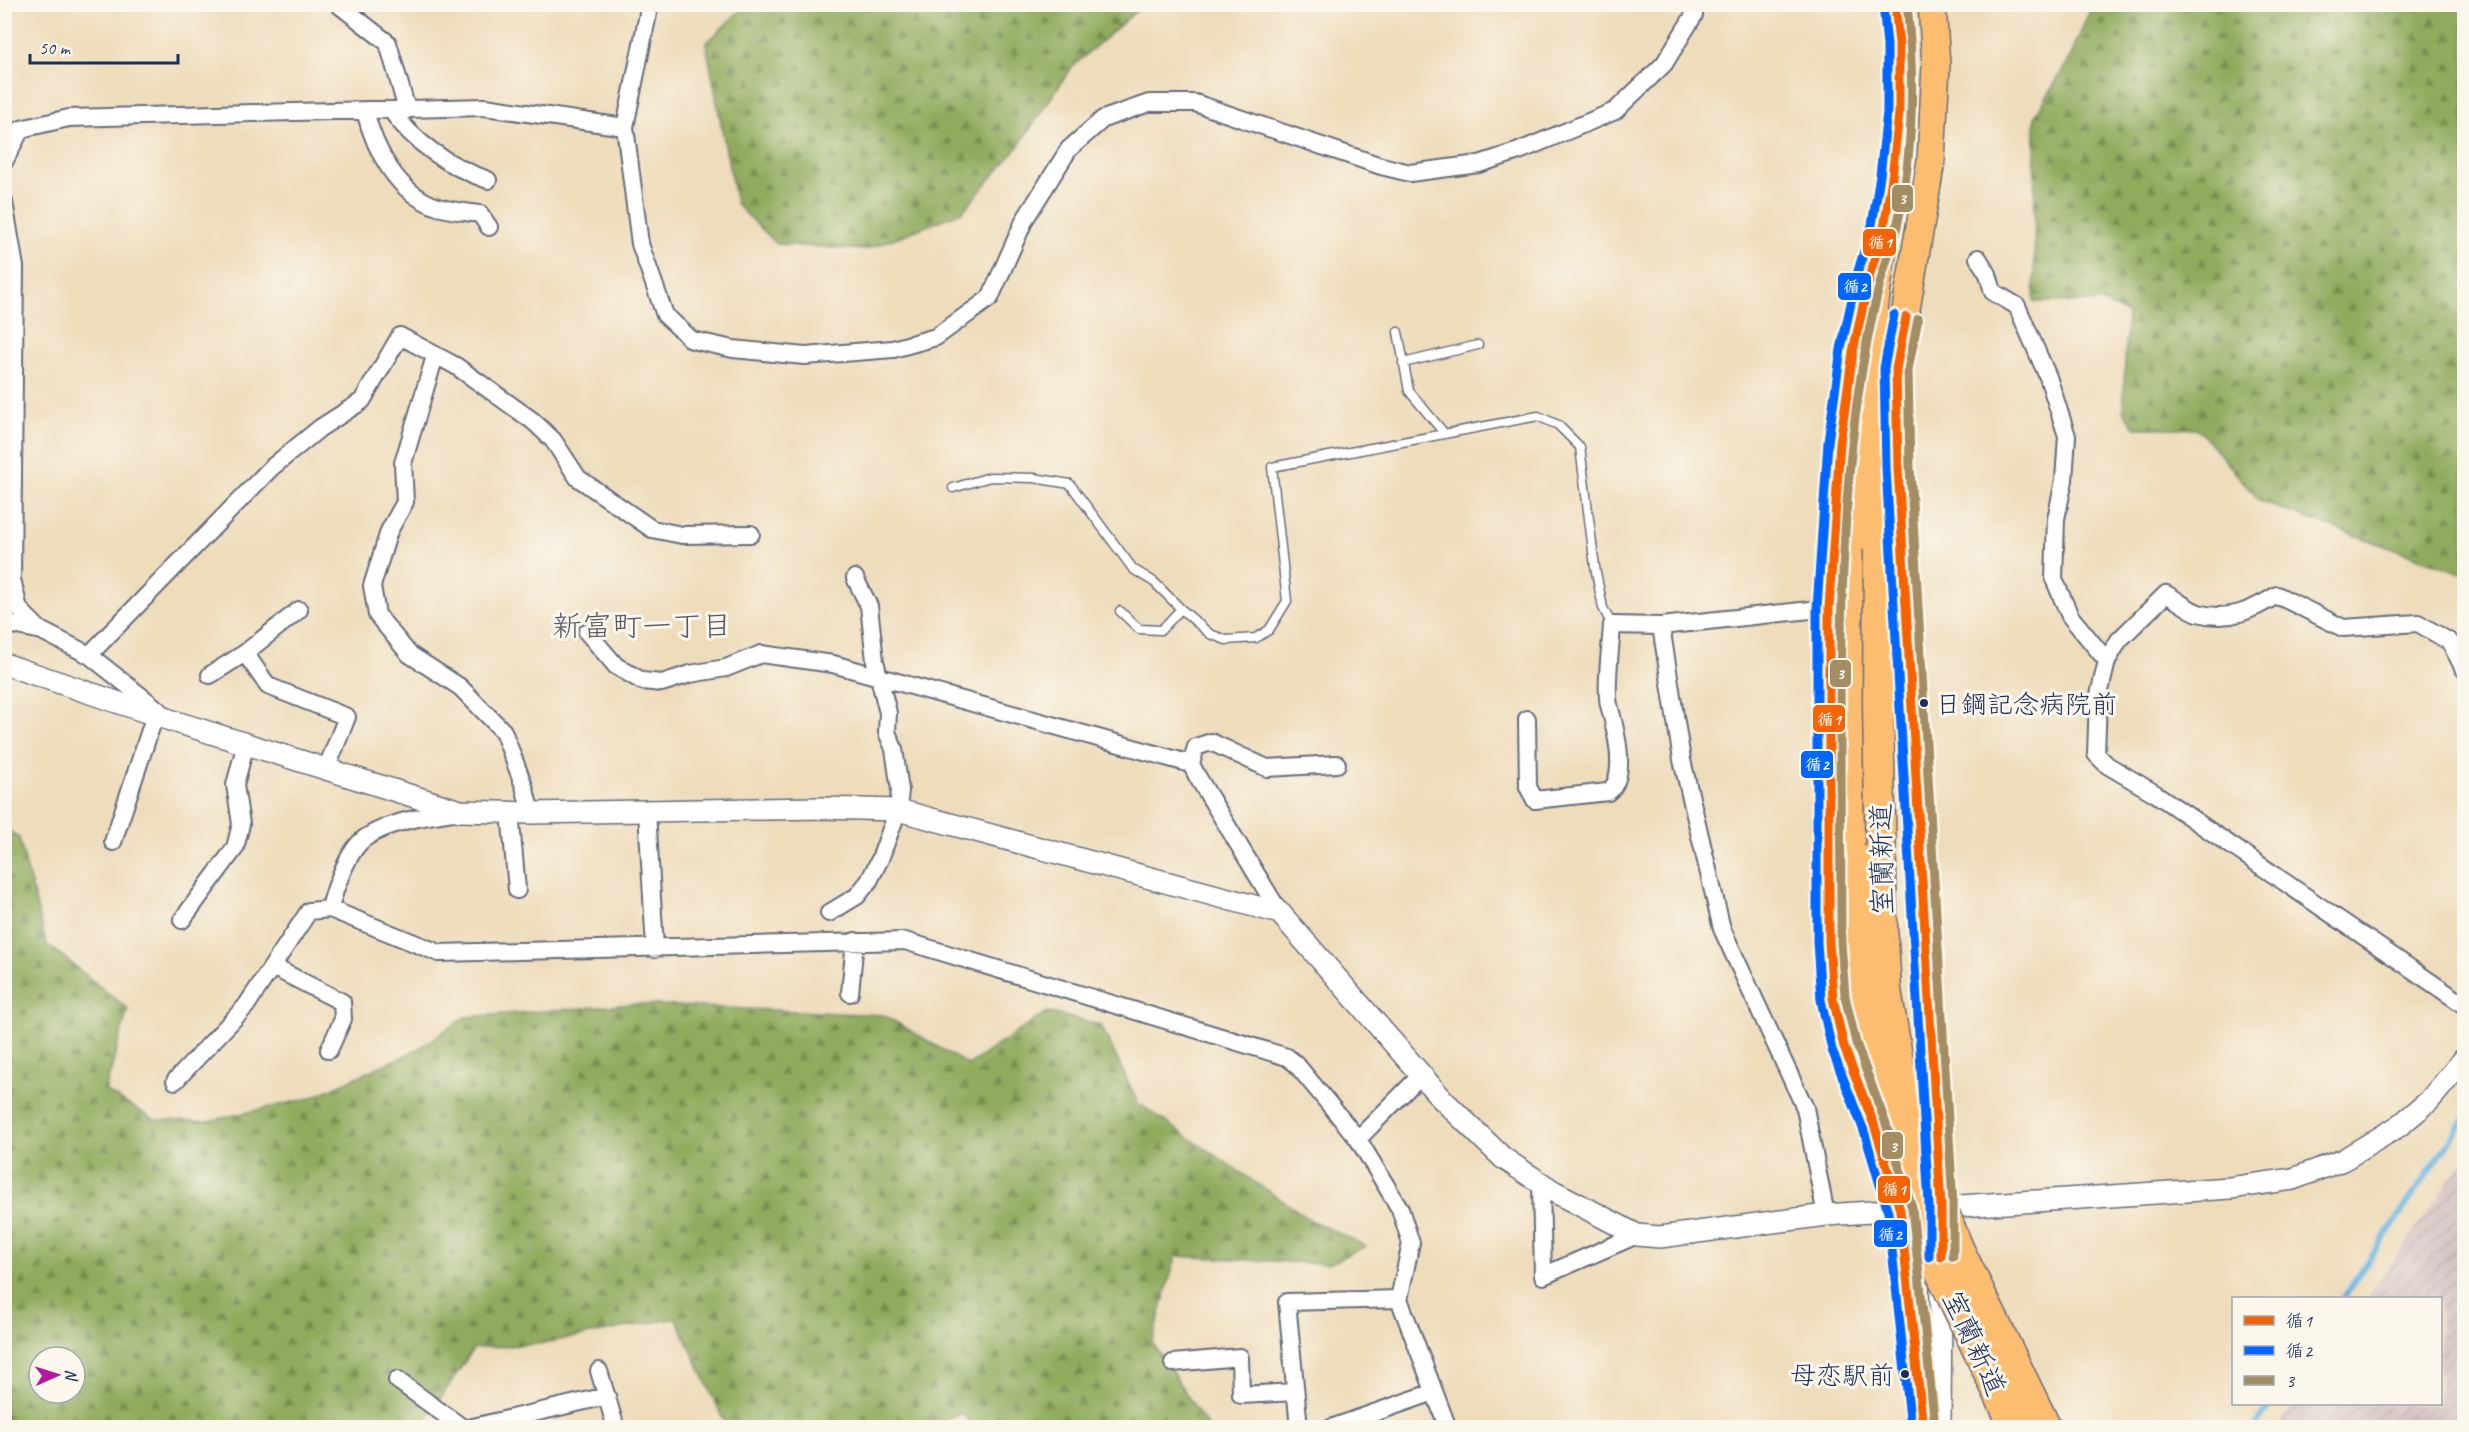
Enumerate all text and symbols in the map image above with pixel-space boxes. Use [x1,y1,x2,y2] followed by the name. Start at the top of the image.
[30,27,178,65] scale bar
[39,37,72,59] text: 50 m
[1891,184,1914,213] line badge: 3
[1898,189,1907,209] text: 3
[1862,228,1897,257] line badge: 循1
[1868,233,1893,253] text: 循1
[1837,272,1872,301] line badge: 循2
[1843,277,1868,297] text: 循2
[552,607,732,645] district label: 新富町一丁目
[1829,659,1852,688] line badge: 3
[1836,664,1845,684] text: 3
[1935,688,2117,721] place label: 日鋼記念病院前
[1918,697,1930,709] marker: 日鋼記念病院前
[1812,704,1846,733] line badge: 循1
[1817,710,1842,730] text: 循1
[1800,750,1834,779] line badge: 循2
[1805,755,1830,775] text: 循2
[1863,803,1900,915] street label: 室蘭新道
[1881,1131,1904,1160] line badge: 3
[1889,1137,1898,1157] text: 3
[1877,1175,1911,1204] line badge: 循1
[1882,1180,1907,1200] text: 循1
[1873,1219,1908,1248] line badge: 循2
[1878,1225,1903,1245] text: 循2
[1935,1285,2014,1401] street label: 室蘭新道
[2232,1297,2442,1405] legend
[2286,1310,2313,1332] text: 循1
[2286,1340,2314,1362] text: 循2
[27,1345,87,1405] north arrow
[1790,1359,1894,1392] place label: 母恋駅前
[1899,1368,1911,1380] marker: 母恋駅前
[61,1369,81,1383] text: N
[2286,1370,2296,1392] text: 3

